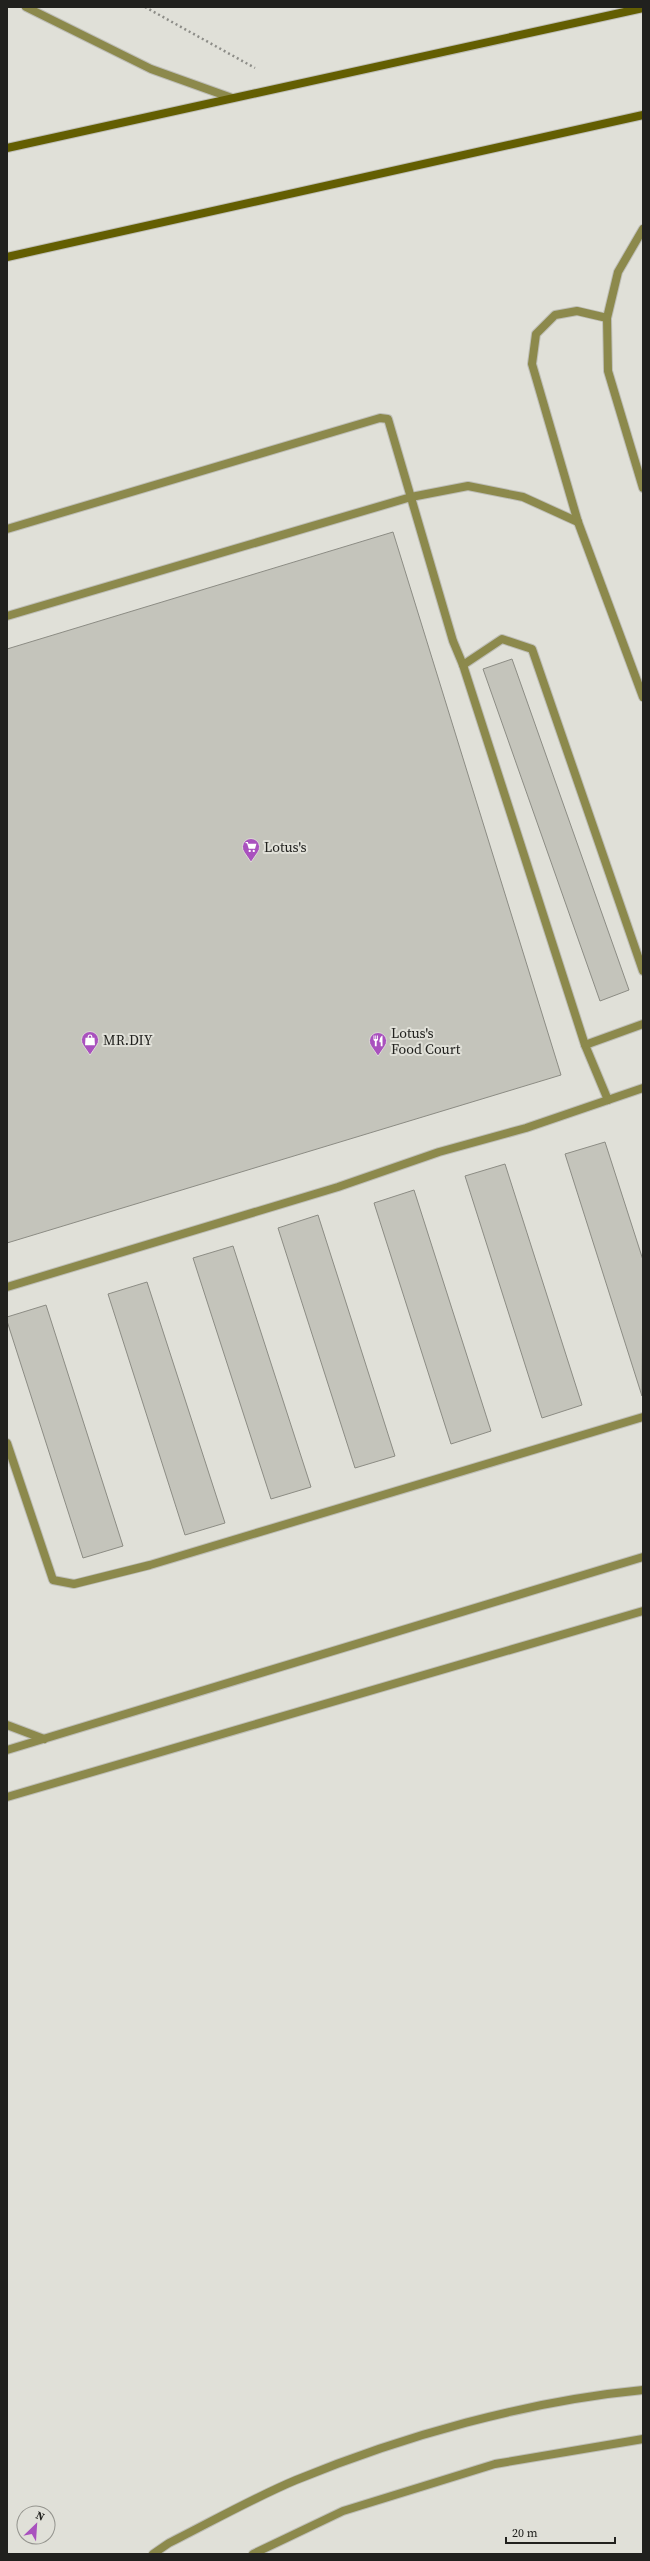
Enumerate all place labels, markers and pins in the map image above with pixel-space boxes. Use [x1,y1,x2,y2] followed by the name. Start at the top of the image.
[241,837,261,862] supermarket icon: Lotus's
[264,837,307,857] place label: Lotus's
[391,1023,461,1059] place label: Lotus's Food Court
[80,1030,100,1055] shop icon: MR.DIY
[103,1030,153,1050] place label: MR.DIY
[368,1031,388,1056] restaurant icon: Lotus's Food Court

